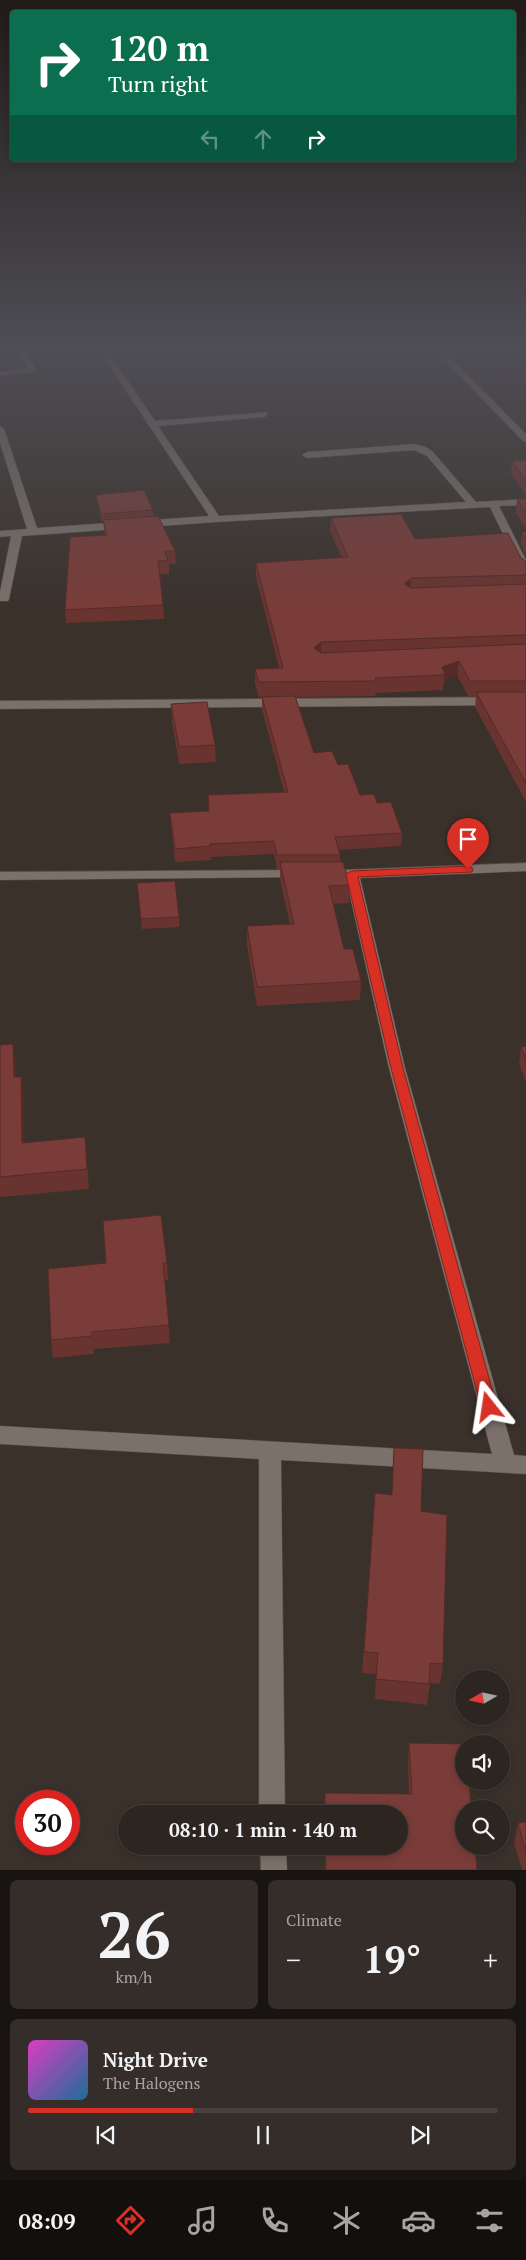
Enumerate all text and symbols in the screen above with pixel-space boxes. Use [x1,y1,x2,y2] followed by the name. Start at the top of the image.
[108,25,209,71] text: 120 m
[25,30,90,95] icon: right
[108,69,208,98] text: Turn right
[196,125,224,153] icon: left
[249,125,277,153] icon: ahead
[302,125,330,153] icon: right
[447,818,489,869] pin
[454,825,482,853] icon: arrive
[462,1380,514,1432] position arrow
[455,1670,510,1725] north arrow
[455,1670,510,1855] map controls
[455,1735,510,1790] button: sound
[15,1790,80,1855] speed limit sign: 30
[455,1800,510,1855] button: search
[169,1817,357,1842] text: 08:10 · 1 min · 140 m
[97,1890,171,1977] text: 26
[286,1909,342,1931] text: Climate
[363,1934,421,1984] text: 19°
[286,1941,301,1978] text: −
[483,1941,498,1978] text: +
[116,1966,152,1988] text: km/h
[103,2047,208,2072] text: Night Drive
[103,2072,201,2094] text: The Halogens
[92,2121,120,2149] icon: previous
[249,2121,277,2149] icon: pause
[406,2121,434,2149] icon: next
[113,2203,148,2238] icon: directions
[185,2203,220,2238] icon: music
[257,2203,292,2238] icon: phone
[329,2203,364,2238] icon: climate
[401,2203,436,2238] icon: car
[472,2203,507,2238] icon: filters
[18,2206,76,2235] text: 08:09

